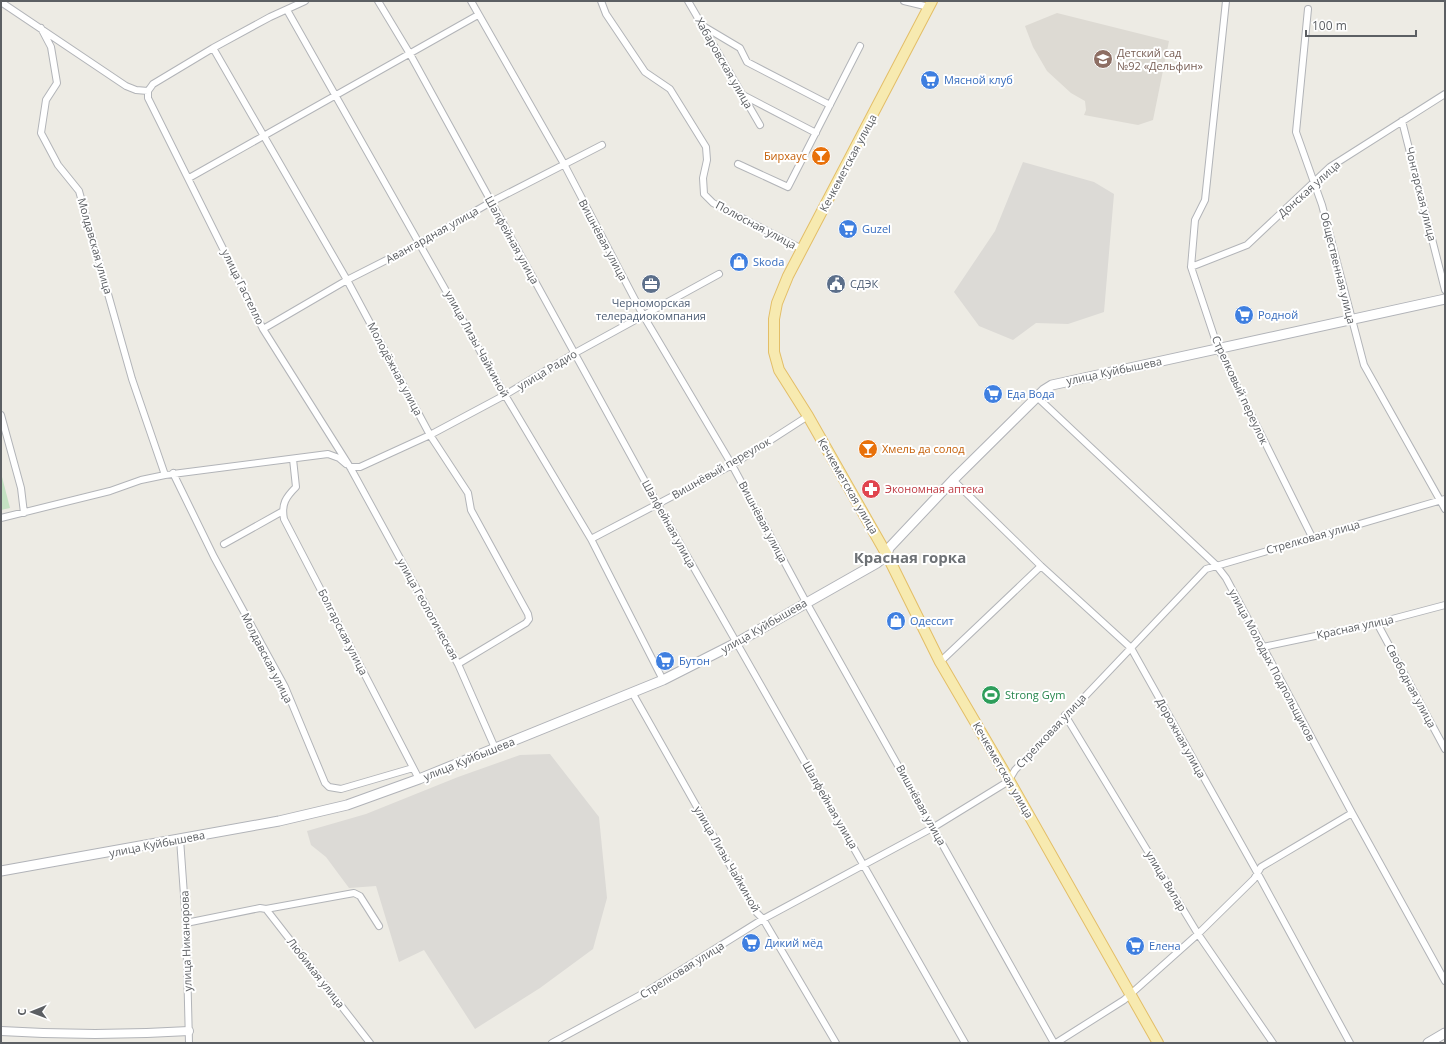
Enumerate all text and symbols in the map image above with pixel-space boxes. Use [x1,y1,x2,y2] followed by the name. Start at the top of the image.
[1306,12,1416,38] scale bar
[692,15,757,111] street label: Хабаровская улица
[1312,17,1347,34] text: 100 m
[1117,45,1203,73] place label: Детский сад №92 «Дельфин»
[1092,48,1114,70] school or university icon: Детский сад №92 «Дельфин»
[919,69,941,91] supermarket icon: Мясной клуб
[944,72,1013,87] place label: Мясной клуб
[815,111,880,214] street label: Кечкеметская улица
[810,145,832,167] bar icon: Бирхаус
[1403,145,1440,243] street label: Чонгарская улица
[764,148,807,163] place label: Бирхаус
[1274,157,1343,221] street label: Донская улица
[482,193,543,287] street label: Шалфейная улица
[75,196,116,296] street label: Молдавская улица
[576,196,631,283] street label: Вишнёвая улица
[713,197,799,252] street label: Полюсная улица
[383,203,481,266] street label: Авангардная улица
[1317,210,1360,325] street label: Общественная улица
[837,218,859,240] supermarket icon: Guzel
[862,221,891,236] place label: Guzel
[219,246,268,327] street label: улица Гастелло
[728,251,750,273] shop icon: Skoda
[753,254,784,269] place label: Skoda
[640,273,662,295] office icon: Черноморская телерадиокомпания
[825,273,847,295] public building icon: СДЭК
[850,276,878,291] place label: СДЭК
[442,288,513,400] street label: улица Лизы Чайкиной
[596,295,706,323] place label: Черноморская телерадиокомпания
[1233,304,1255,326] supermarket icon: Родной
[1258,307,1298,322] place label: Родной
[364,319,426,418] street label: Молодёжная улица
[1209,333,1272,447] street label: Стрелковый переулок
[514,346,580,393] street label: улица Радио
[1065,353,1163,388] street label: улица Куйбышева
[982,383,1004,405] supermarket icon: Еда Вода
[1007,386,1055,401] place label: Еда Вода
[669,433,773,502] street label: Вишнёвый переулок
[815,435,882,537] street label: Кечкеметская улица
[857,438,879,460] bar icon: Хмель да солод
[882,441,965,456] place label: Хмель да солод
[639,477,700,571] street label: Шалфейная улица
[736,478,791,565] street label: Вишнёвая улица
[860,478,882,500] pharmacy icon: Экономная аптека
[885,481,984,496] place label: Экономная аптека
[1264,516,1361,557] street label: Стрелковая улица
[854,547,966,567] district label: Красная горка
[394,555,463,662] street label: улица Геологическая
[315,586,372,678] street label: Болгарская улица
[1226,586,1319,743] street label: улица Молодых Подпольщиков
[718,595,810,656] street label: улица Куйбышева
[238,610,297,705] street label: Молдавская улица
[885,610,907,632] shop icon: Одессит
[1315,611,1395,642] street label: Красная улица
[910,613,954,628] place label: Одессит
[1383,641,1440,730] street label: Свободная улица
[654,650,676,672] supermarket icon: Бутон
[679,653,710,668] place label: Бутон
[980,684,1002,706] sports icon: Strong Gym
[1005,687,1065,702] place label: Strong Gym
[1012,690,1089,771] street label: Стрелковая улица
[1153,695,1210,780] street label: Дорожная улица
[970,719,1037,821] street label: Кечкеметская улица
[421,733,517,784] street label: улица Куйбышева
[799,758,862,851] street label: Шалфейная улица
[893,762,950,848] street label: Вишнёвая улица
[691,803,764,914] street label: улица Лизы Чайкиной
[108,827,206,860] street label: улица Куйбышева
[1143,848,1190,914] street label: улица Вилар
[176,890,195,992] street label: улица Никанорова
[740,932,762,954] supermarket icon: Дикий мёд
[284,934,349,1011] street label: Любимая улица
[765,935,823,950] place label: Дикий мёд
[1124,935,1146,957] supermarket icon: Елена
[637,938,727,1002] street label: Стрелковая улица
[1149,938,1181,953] place label: Елена
[12,992,52,1032] north arrow
[14,1009,29,1016] text: С

